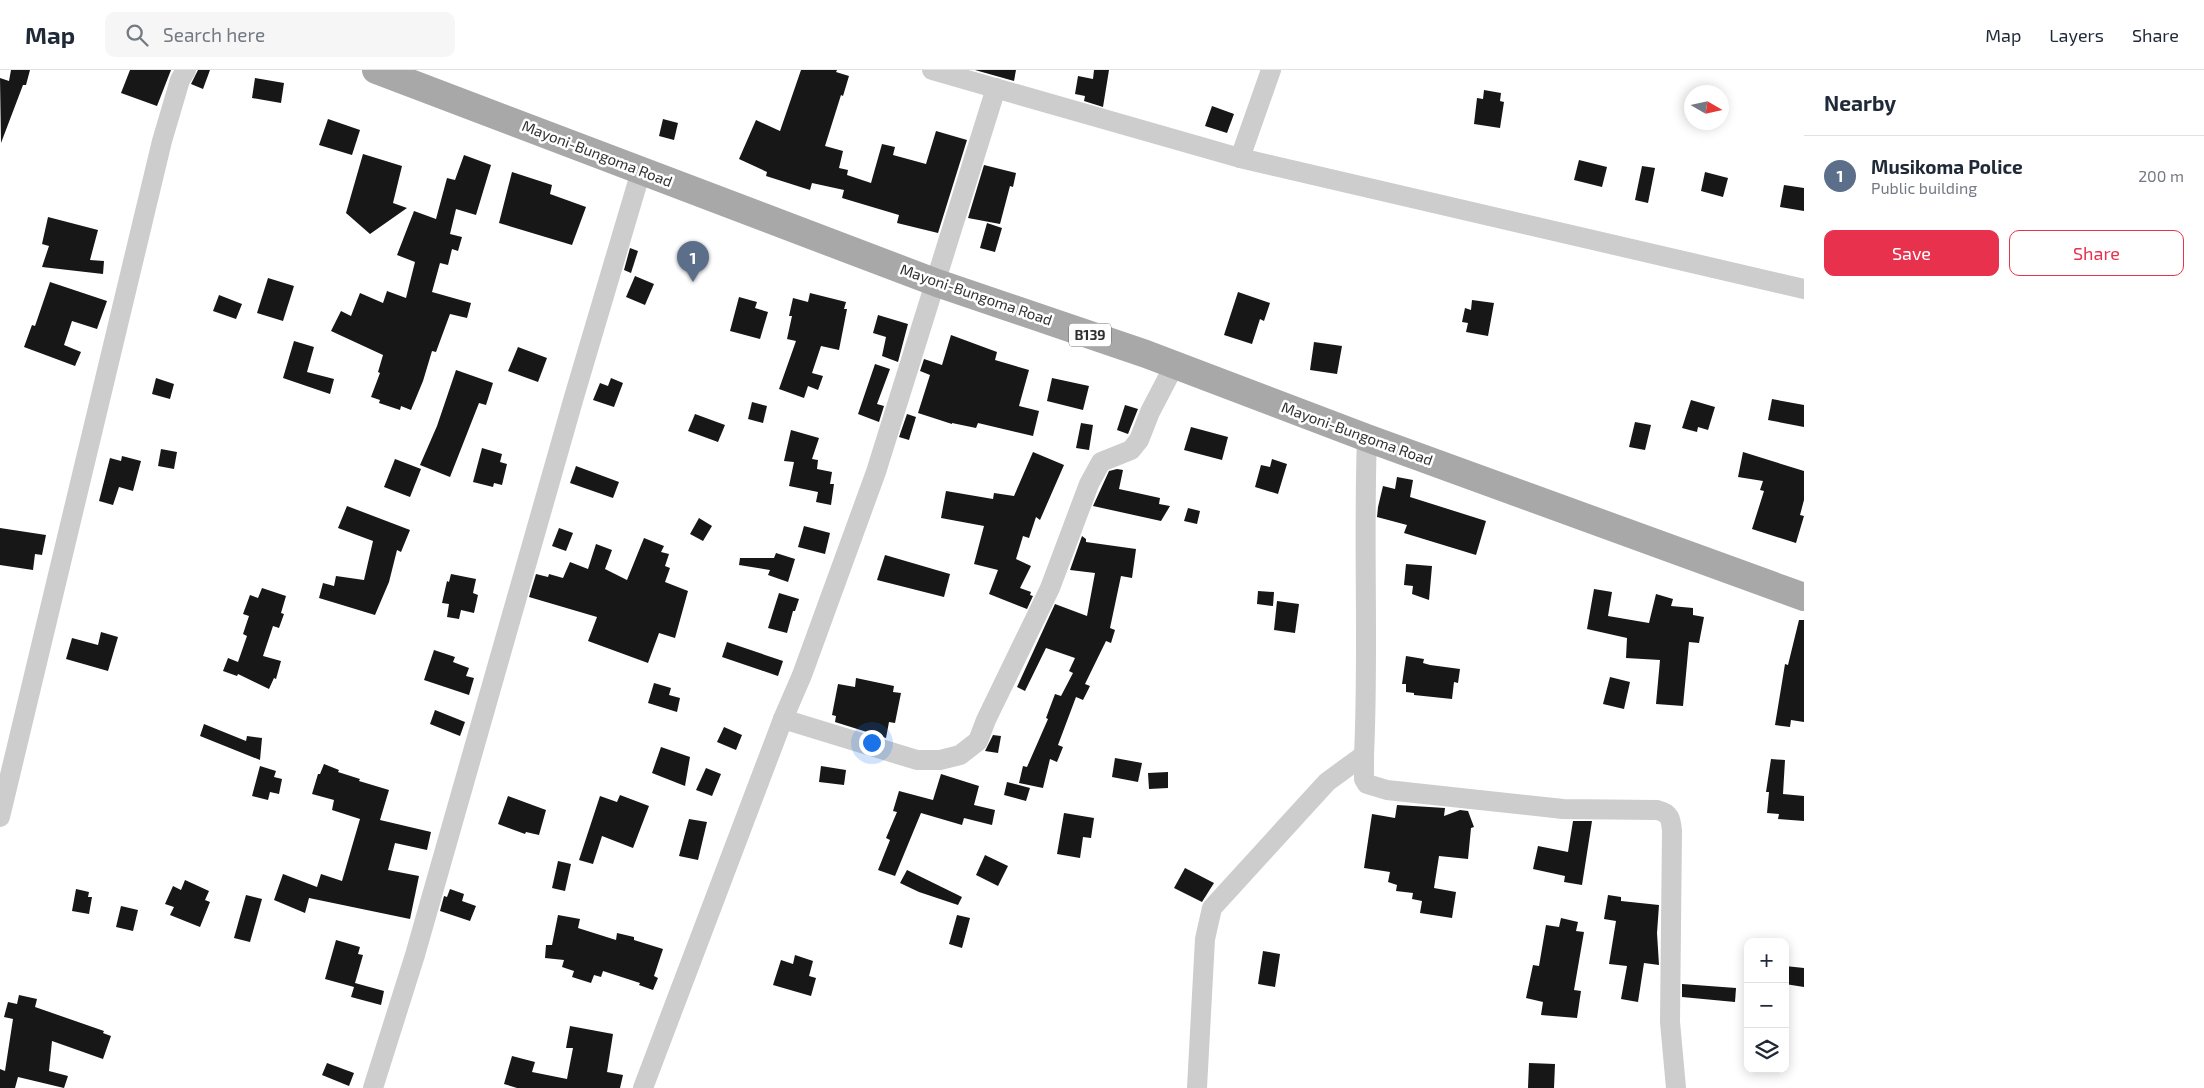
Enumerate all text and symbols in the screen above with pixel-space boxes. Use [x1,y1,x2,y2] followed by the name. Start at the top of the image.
[105,12,455,57] search box
[25,20,75,49] text: Map
[123,21,151,49] icon: search
[163,23,265,46] text: Search here
[1985,24,2021,46] text: Map
[2049,24,2104,46] text: Layers
[2132,24,2179,46] text: Share
[1684,85,1729,130] north arrow
[1824,90,1896,115] text: Nearby
[520,116,675,190] street label: Mayoni-Bungoma Road
[1871,155,2023,178] text: Musikoma Police
[1837,166,1843,185] text: 1
[2138,166,2184,185] text: 200 m
[1871,178,1977,197] text: Public building
[1824,230,1999,276] button: Save
[2009,230,2184,276] button: Share
[677,241,709,282] pin: 1
[898,260,1055,329] street label: Mayoni-Bungoma Road
[1069,324,1111,346] road number: B139
[1279,397,1435,469] street label: Mayoni-Bungoma Road
[859,730,885,756] your location
[1744,938,1789,1073] map controls
[1744,938,1789,983] button: +
[1744,983,1789,1028] button: −
[1744,1028,1789,1073] button: layers

